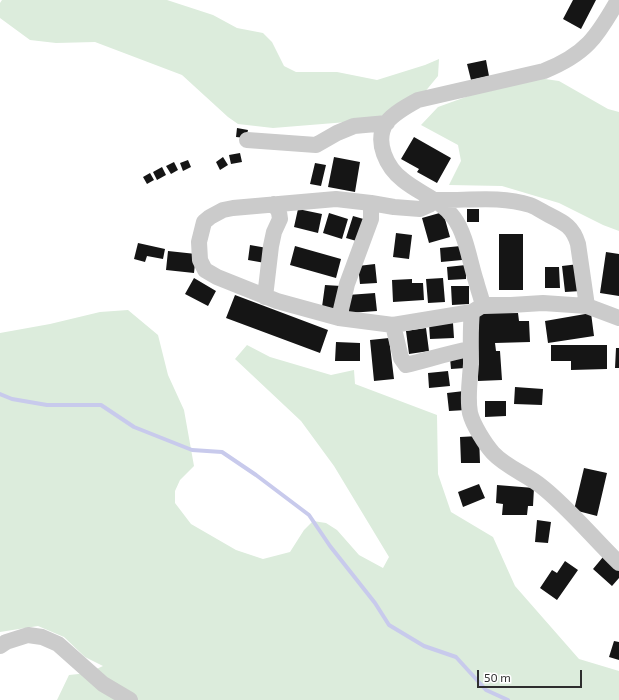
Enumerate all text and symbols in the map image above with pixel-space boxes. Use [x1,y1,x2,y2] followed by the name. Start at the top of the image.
[479,662,584,688] scale bar
[484,670,511,684] text: 50 m

